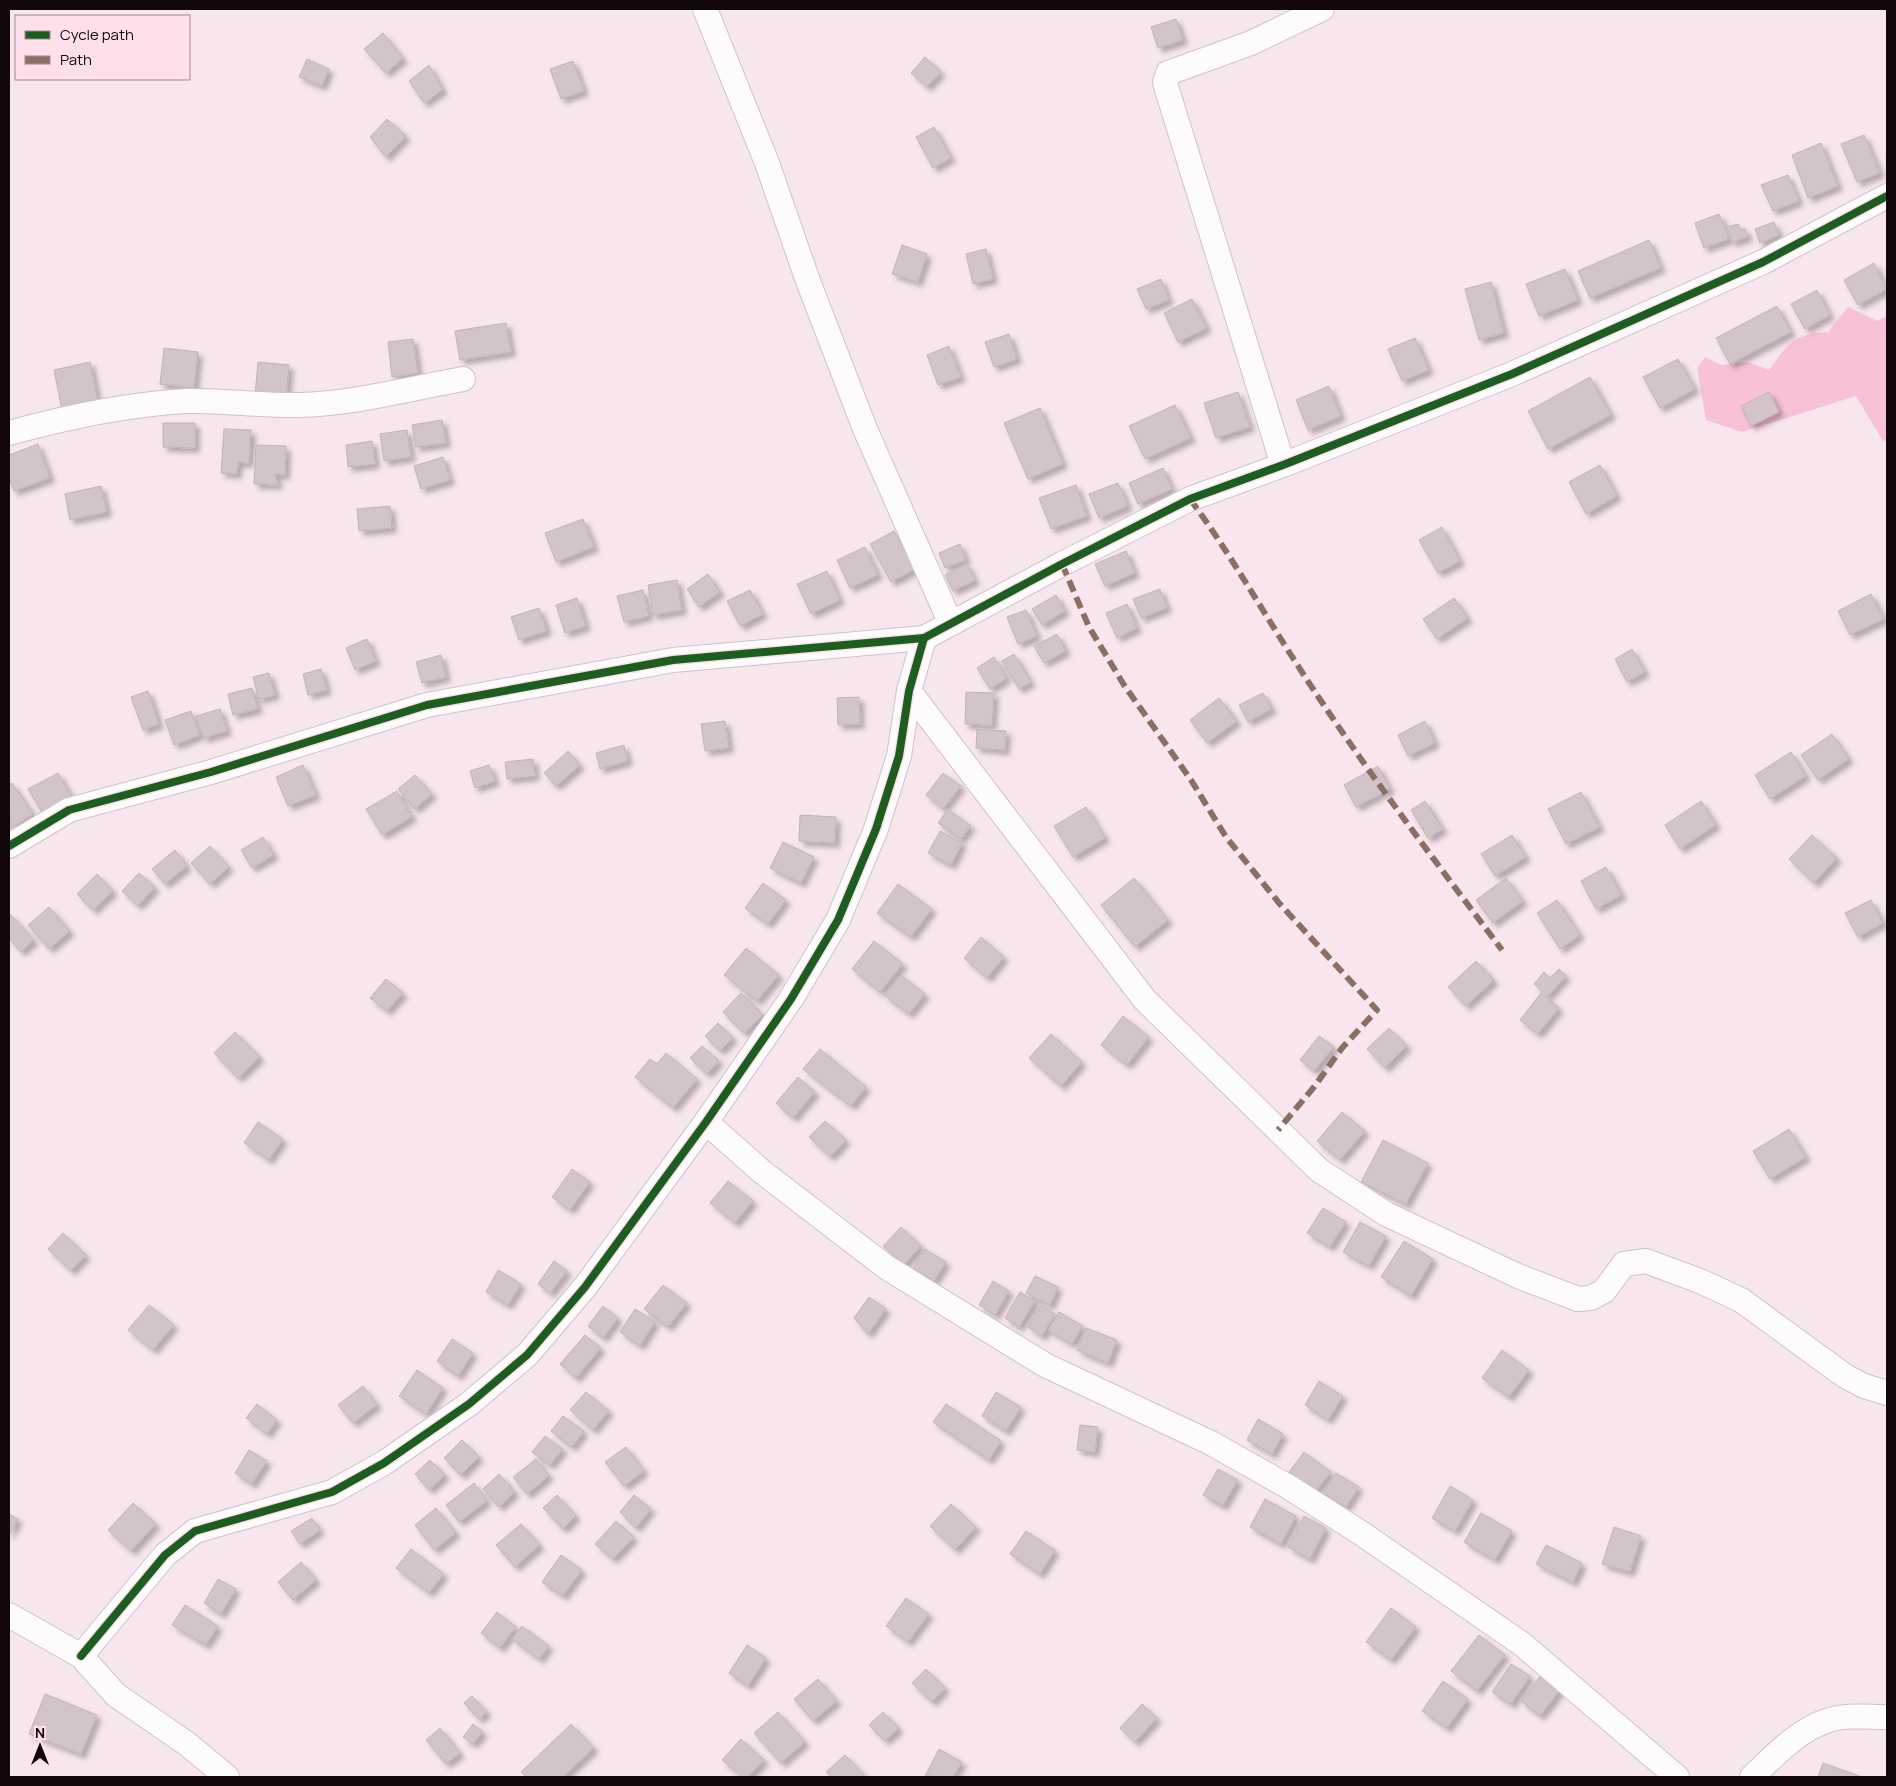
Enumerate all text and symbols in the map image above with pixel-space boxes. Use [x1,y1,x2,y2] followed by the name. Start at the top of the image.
[15,15,190,80] legend
[60,24,134,45] text: Cycle path
[60,49,92,70] text: Path
[15,1721,65,1771] north arrow
[35,1723,45,1742] text: N

